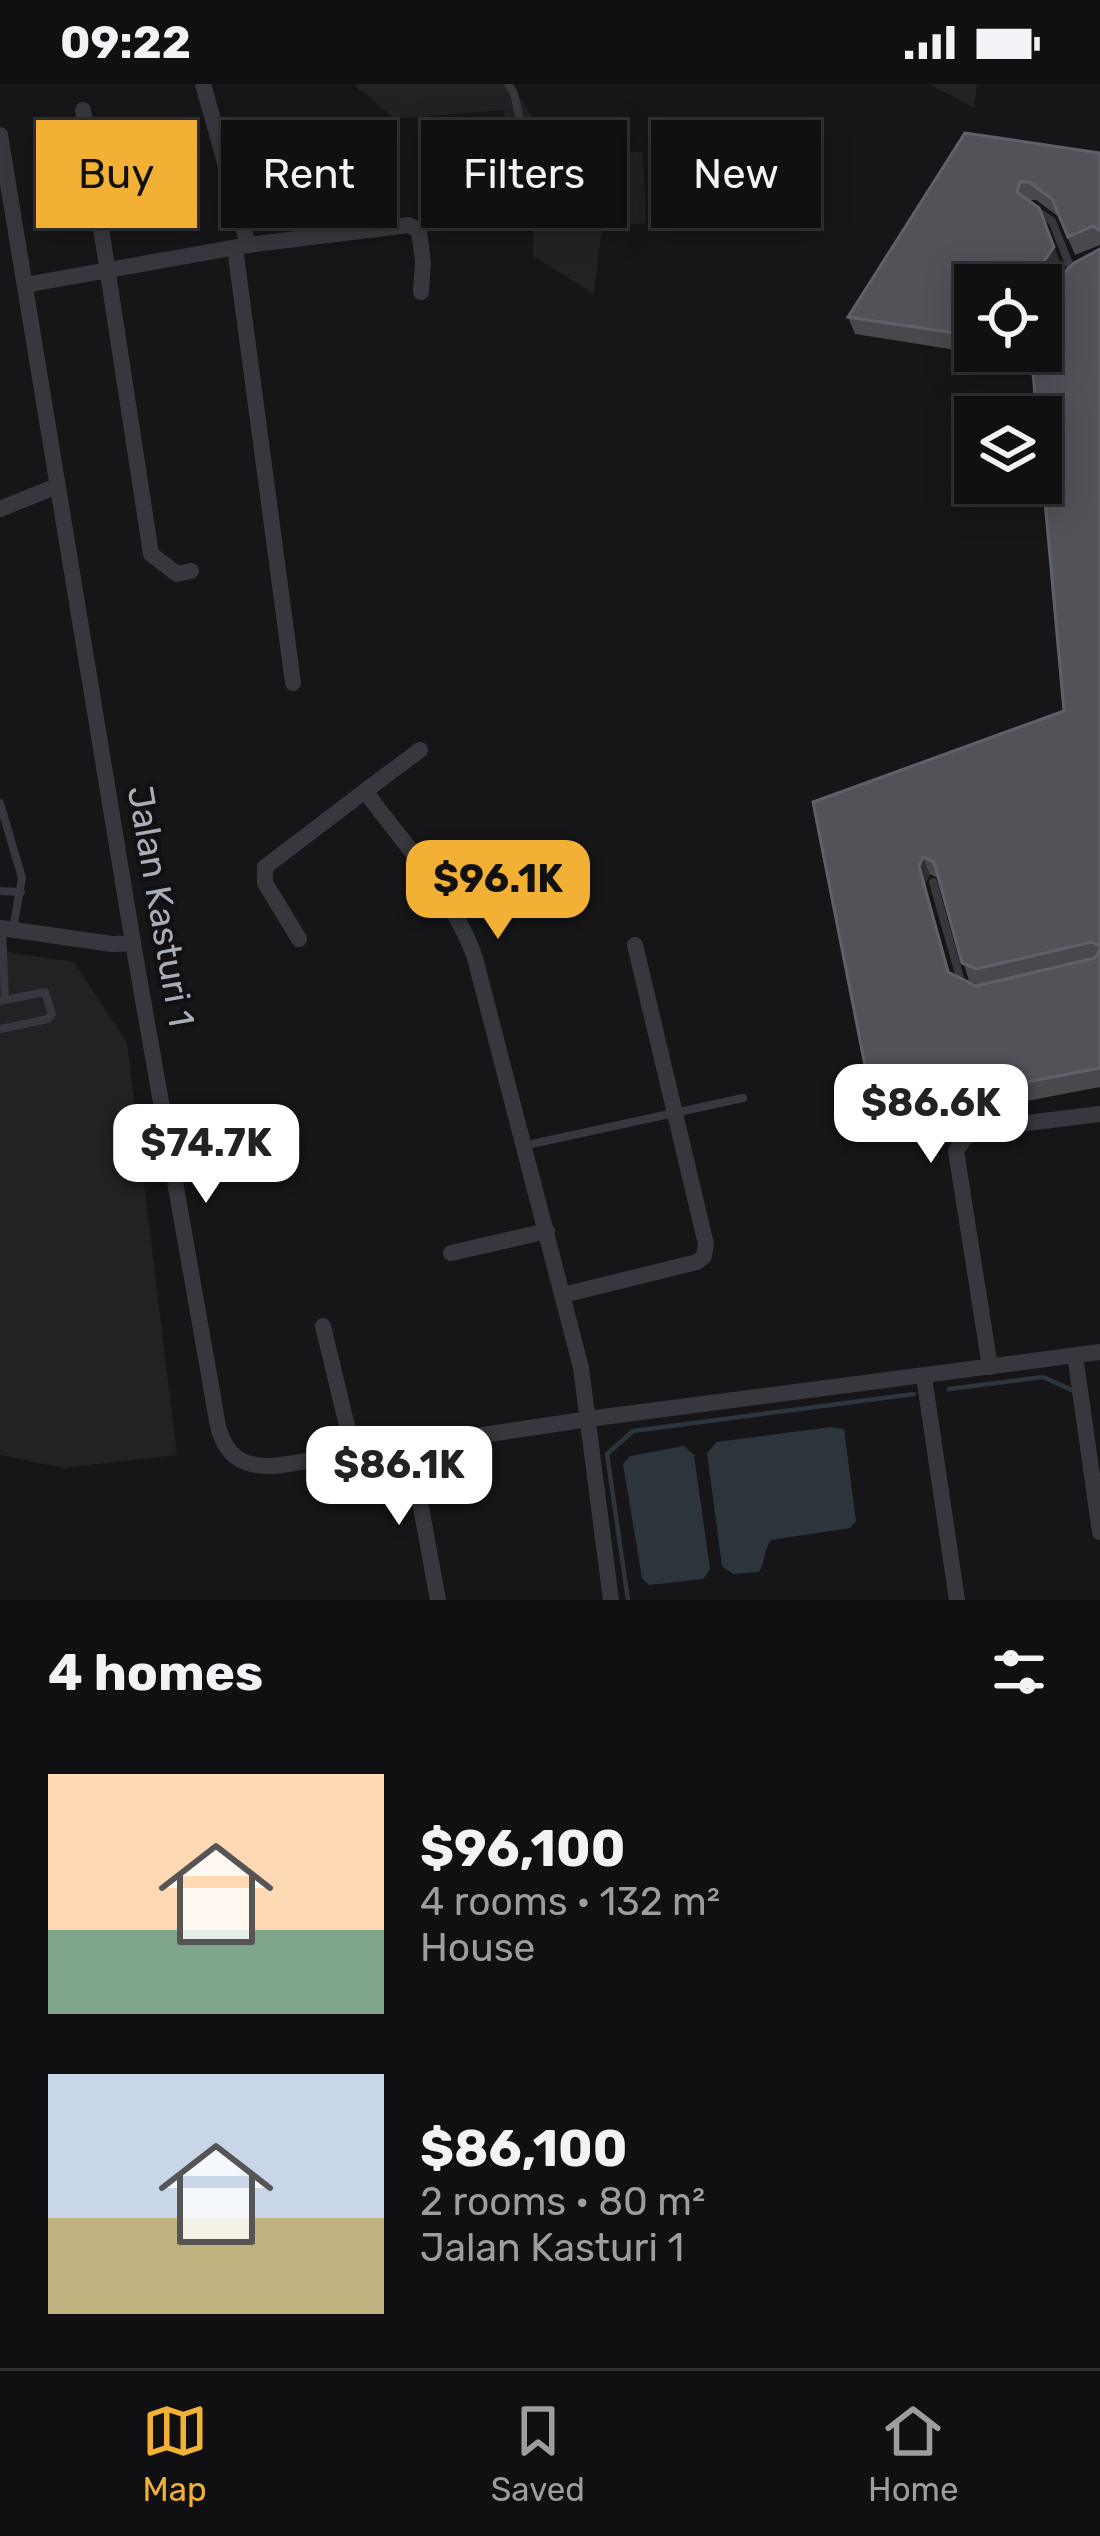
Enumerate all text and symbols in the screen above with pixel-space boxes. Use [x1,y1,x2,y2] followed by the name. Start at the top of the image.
[60,16,191,69] text: 09:22
[36,120,197,228] chip: Buy
[221,120,397,228] chip: Rent
[421,120,627,228] chip: Filters
[651,120,821,228] chip: New
[954,264,1062,504] map controls
[954,264,1062,372] button: locate
[954,396,1062,504] button: layers
[119,782,203,1030] street label: Jalan Kasturi 1
[400,840,596,942] pin: $96.1K
[433,856,563,902] text: $96.1K
[833,1064,1029,1166] pin: $86.6K
[861,1080,1001,1126] text: $86.6K
[108,1104,304,1206] pin: $74.7K
[140,1120,272,1166] text: $74.7K
[301,1426,497,1528] pin: $86.1K
[333,1442,465,1488] text: $86.1K
[986,1639,1052,1705] icon: filters
[48,1642,263,1703] text: 4 homes
[420,1818,625,1879] text: $96,100
[144,1822,288,1966] icon: home
[420,1879,720,1925] text: 4 rooms · 132 m²
[420,1925,535,1971] text: House
[420,2118,627,2179] text: $86,100
[144,2122,288,2266] icon: home
[420,2179,705,2225] text: 2 rooms · 80 m²
[420,2225,684,2271] text: Jalan Kasturi 1
[142,2398,208,2509] tab: Map
[491,2398,585,2509] tab: Saved
[868,2398,958,2509] tab: Home

